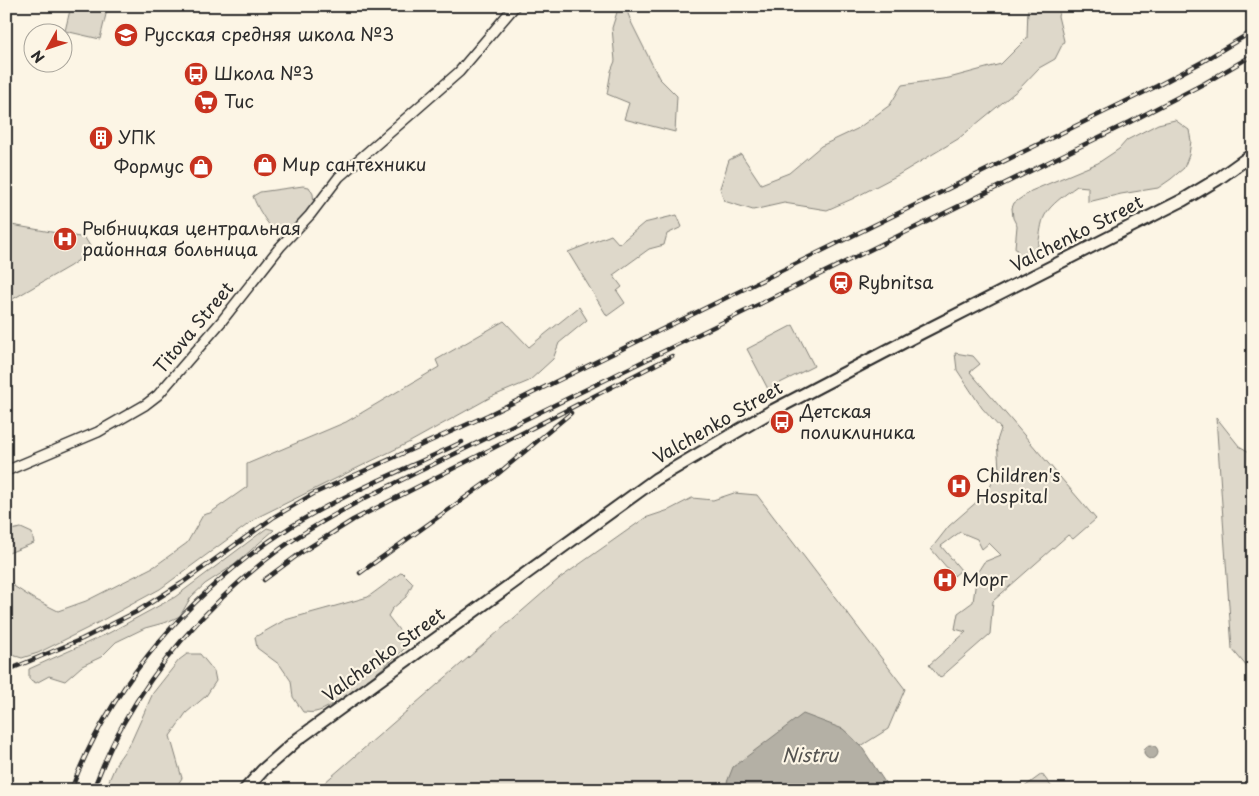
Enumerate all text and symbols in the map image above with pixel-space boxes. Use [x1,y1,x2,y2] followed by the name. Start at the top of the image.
[144,20,394,47] place label: Русская средняя школа №3
[22,22,72,72] north arrow
[113,22,139,48] school or university icon: Русская средняя школа №3
[26,46,49,68] text: N
[214,59,314,86] place label: Школа №3
[183,61,209,87] bus stop icon: Школа №3
[224,87,254,114] place label: Тис
[193,89,219,115] supermarket icon: Тис
[118,123,156,150] place label: УПК
[88,125,114,151] building icon: УПК
[282,150,427,177] place label: Мир сантехники
[114,152,184,179] place label: Формус
[252,152,278,178] shop icon: Мир сантехники
[188,154,214,180] shop icon: Формус
[1005,188,1147,278] street label: Valchenko Street
[82,214,301,262] place label: Рыбницкая центральная районная больница
[52,226,78,252] hospital icon: Рыбницкая центральная районная больница
[858,268,934,295] place label: Rybnitsa
[828,270,854,296] station icon: Rybnitsa
[146,275,239,379] street label: Titova Street
[647,374,787,470] street label: Valchenko Street
[799,397,916,445] place label: Детская поликлиника
[769,409,795,435] bus stop icon: Детская поликлиника
[976,461,1060,509] place label: Children's Hospital
[946,473,972,499] hospital icon: Children's Hospital
[962,565,1009,592] place label: Морг
[932,567,958,593] hospital icon: Морг
[316,600,450,708] street label: Valchenko Street
[782,740,840,768] water label: Nistru

